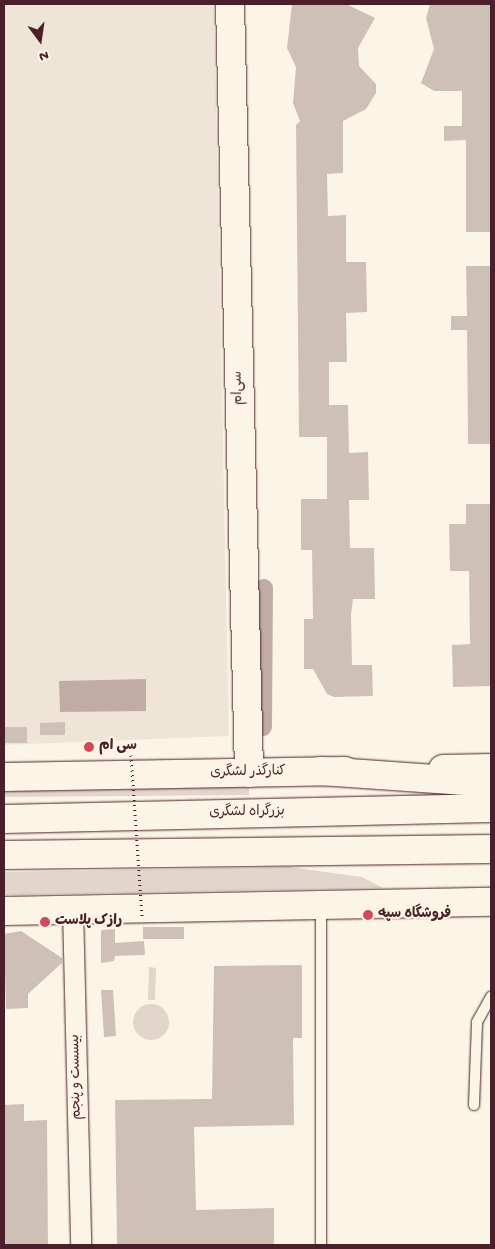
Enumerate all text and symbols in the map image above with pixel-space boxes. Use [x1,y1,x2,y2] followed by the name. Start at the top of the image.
[15,15,65,65] north arrow
[37,46,50,64] text: N
[230,371,248,405] street label: سی‌ام
[99,739,137,755] place label: سی ام
[83,741,95,753] marker: سی ام
[210,764,286,782] street label: کنارگذر لشگری
[209,804,285,822] street label: بزرگراه لشگری
[378,907,451,923] place label: فروشگاه سپه
[362,909,374,921] marker: فروشگاه سپه
[55,914,122,930] place label: رازک پلاست
[39,916,51,928] marker: رازک پلاست
[68,1034,86,1120] street label: بیسست و پنجم

